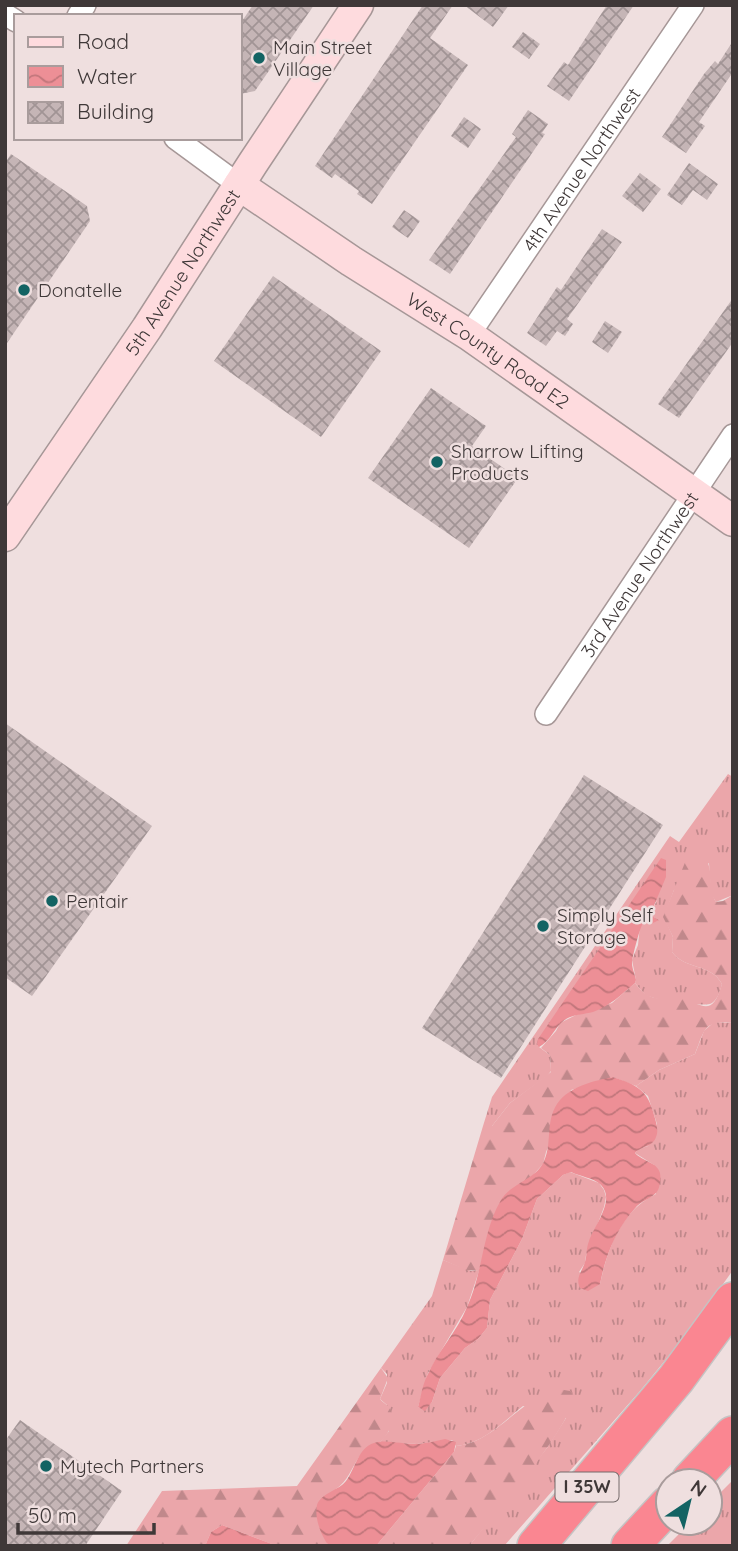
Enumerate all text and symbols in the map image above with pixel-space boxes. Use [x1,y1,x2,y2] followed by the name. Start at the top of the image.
[14,14,242,140] legend
[77,28,129,54] text: Road
[273,35,372,81] place label: Main Street Village
[251,50,267,66] marker: Main Street Village
[77,63,137,89] text: Water
[517,83,645,256] street label: 4th Avenue Northwest
[77,98,154,124] text: Building
[120,185,245,360] street label: 5th Avenue Northwest
[38,278,122,302] place label: Donatelle
[16,282,32,298] marker: Donatelle
[402,287,574,414] street label: West County Road E2
[451,439,584,485] place label: Sharrow Lifting Products
[429,454,445,470] marker: Sharrow Lifting Products
[576,487,704,662] street label: 3rd Avenue Northwest
[66,889,129,913] place label: Pentair
[44,893,60,909] marker: Pentair
[557,903,653,949] place label: Simply Self Storage
[535,918,551,934] marker: Simply Self Storage
[60,1454,204,1478] place label: Mytech Partners
[38,1458,54,1474] marker: Mytech Partners
[654,1467,724,1537] north arrow
[556,1472,618,1502] road number: I 35W
[686,1474,711,1502] text: N
[18,1492,154,1536] scale bar
[28,1502,77,1528] text: 50 m

